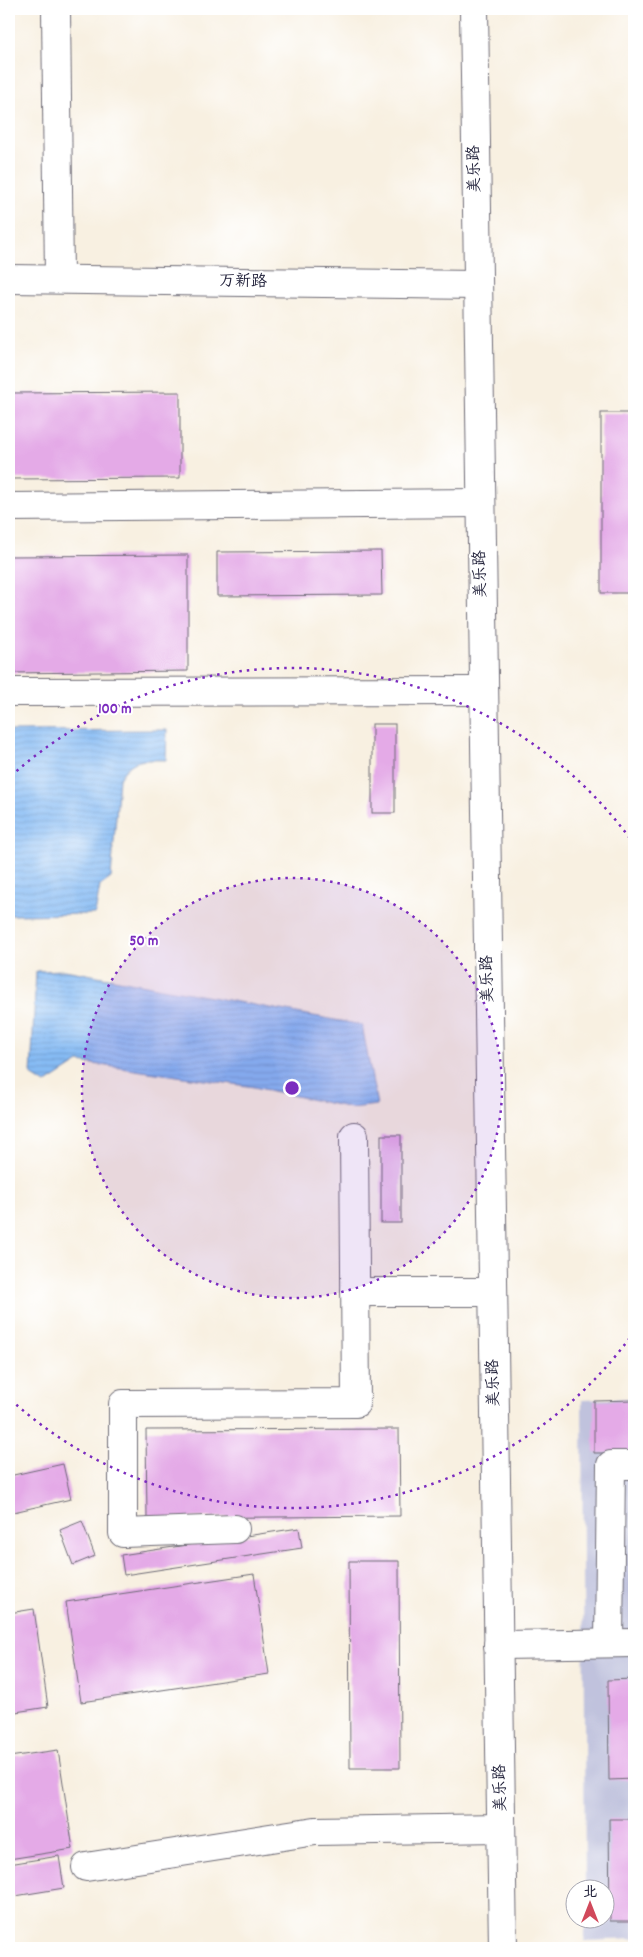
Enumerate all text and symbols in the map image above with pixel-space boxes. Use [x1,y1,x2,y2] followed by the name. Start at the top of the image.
[463,145,487,193] street label: 美乐路
[219,270,267,294] street label: 万新路
[469,550,493,598] street label: 美乐路
[98,699,132,721] text: 100 m
[130,931,158,953] text: 50 m
[476,955,500,1003] street label: 美乐路
[283,1079,301,1097] centre of rings
[482,1359,506,1407] street label: 美乐路
[489,1764,513,1812] street label: 美乐路
[566,1880,616,1930] north arrow
[583,1883,597,1903] text: 北

